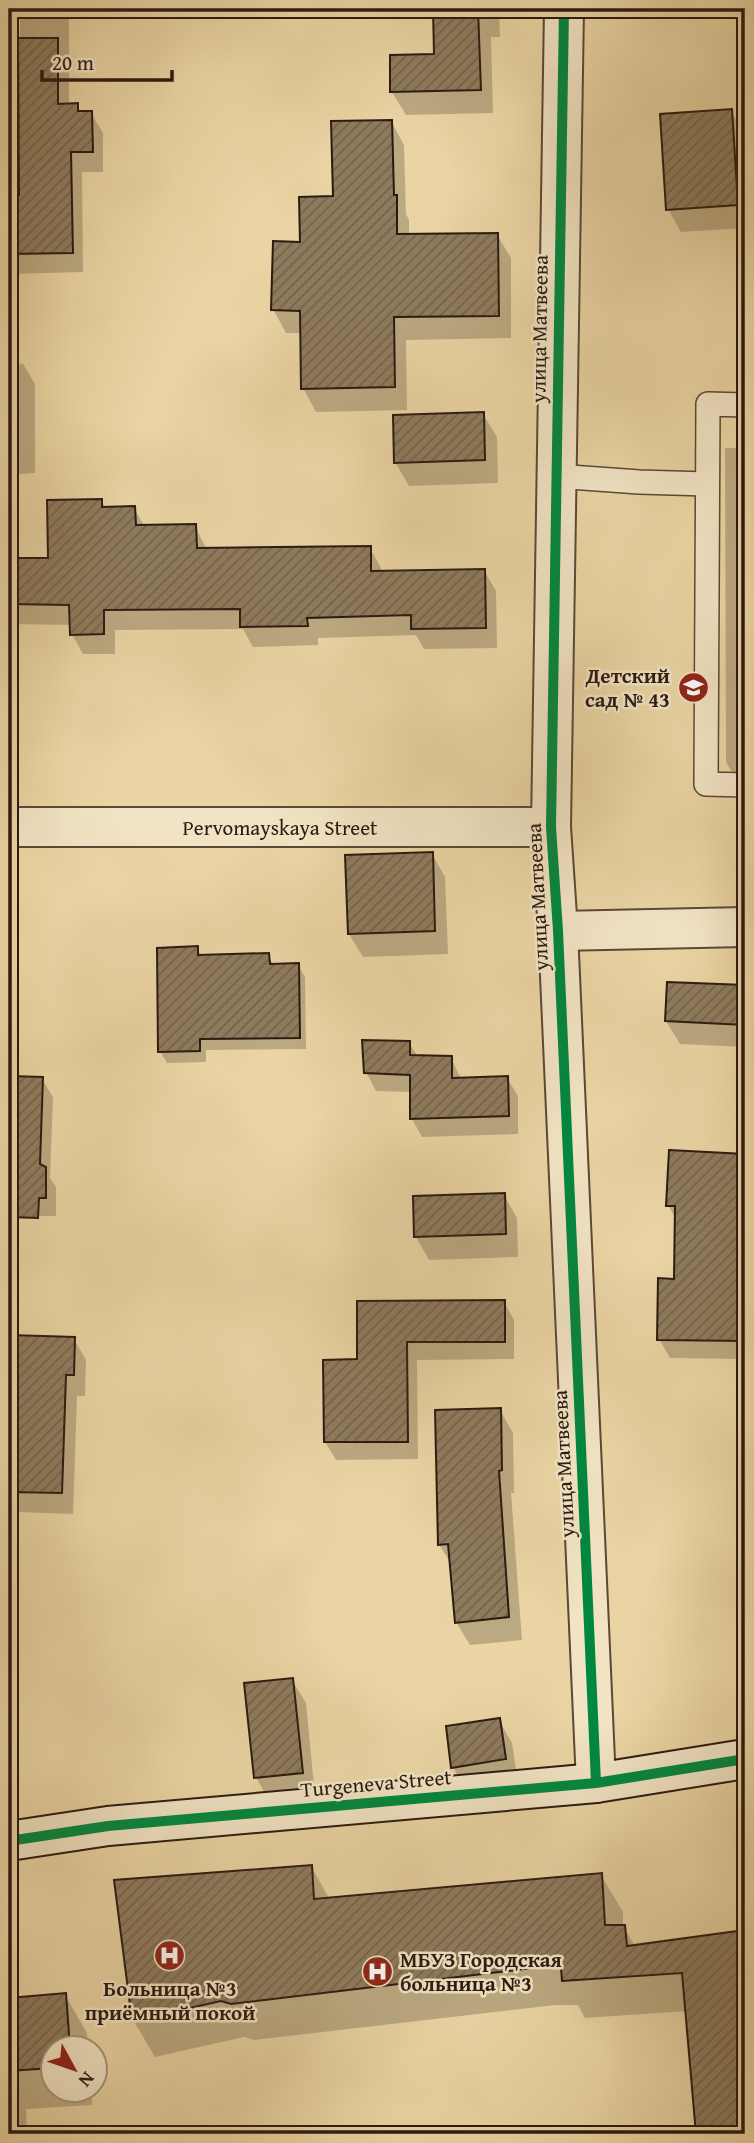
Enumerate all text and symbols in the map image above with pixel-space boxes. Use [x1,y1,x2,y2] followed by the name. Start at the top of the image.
[42,38,172,82] scale bar
[52,47,94,78] text: 20 m
[522,255,556,404] street label: улица Матвеева
[585,660,670,715] place label: Детский сад № 43
[676,670,710,704] school or university icon: Детский сад № 43
[183,812,378,843] street label: Pervomayskaya Street
[518,822,556,973] street label: улица Матвеева
[544,1389,582,1540] street label: улица Матвеева
[299,1761,453,1805] street label: Turgeneva Street
[153,1939,187,1973] hospital icon: Больница №3 приёмный покой
[400,1944,562,1999] place label: МБУЗ Городская больница №3
[360,1954,394,1988] hospital icon: МБУЗ Городская больница №3
[85,1973,255,2028] place label: Больница №3 приёмный покой
[38,2035,108,2104] north arrow
[72,2066,102,2094] text: N

